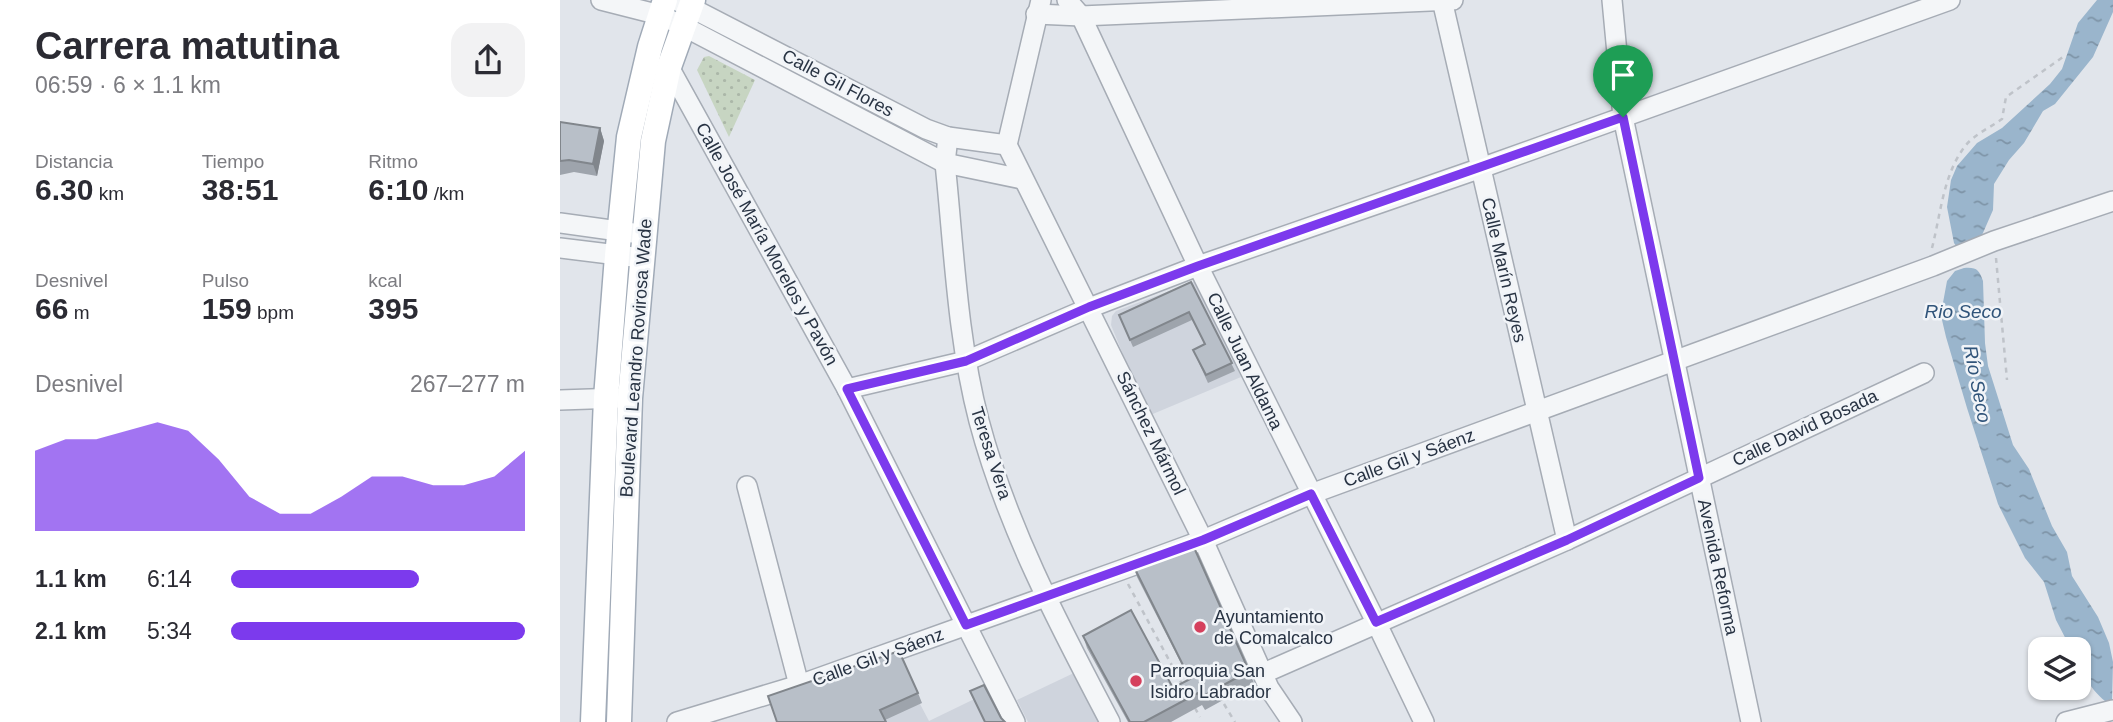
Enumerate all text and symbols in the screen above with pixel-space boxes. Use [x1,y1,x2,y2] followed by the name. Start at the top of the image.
[451,23,525,97] button: share
[35,25,339,67] text: Carrera matutina
[779,45,897,121] street label: Calle Gil Flores
[1593,45,1653,117] pin
[1604,56,1642,94] icon: arrive
[35,72,221,98] text: 06:59 · 6 × 1.1 km
[692,119,842,369] street label: Calle José María Morelos y Pavón
[35,151,113,172] text: Distancia
[202,151,264,172] text: Tiempo
[368,151,418,172] text: Ritmo
[35,173,93,206] text: 6.30
[202,173,278,206] text: 38:51
[368,173,428,206] text: 6:10
[93,183,124,204] text: km
[428,183,464,204] text: /km
[1478,196,1530,344] street label: Calle Marín Reyes
[616,218,656,498] street label: Boulevard Leandro Rovirosa Wade
[35,270,108,291] text: Desnivel
[202,270,249,291] text: Pulso
[368,270,402,291] text: kcal
[1203,289,1287,434] street label: Calle Juan Aldama
[35,292,68,325] text: 66
[202,292,252,325] text: 159
[368,292,418,325] text: 395
[1924,301,2002,322] water label: Rio Seco
[68,302,89,323] text: m
[252,302,294,323] text: bpm
[1960,344,1995,424] water label: Río Seco
[1112,368,1190,498] street label: Sánchez Mármol
[35,371,123,397] text: Desnivel
[410,371,525,397] text: 267–277 m
[1729,385,1882,470] street label: Calle David Bosada
[967,404,1016,503] street label: Teresa Vera
[1341,425,1477,491] street label: Calle Gil y Sáenz
[1694,497,1742,638] street label: Avenida Reforma
[35,566,107,592] text: 1.1 km
[147,566,192,592] text: 6:14
[1214,607,1333,648] place label: Ayuntamiento de Comalcalco
[35,618,107,644] text: 2.1 km
[147,618,192,644] text: 5:34
[1192,619,1208,635] marker: Ayuntamiento de Comalcalco
[810,624,946,690] street label: Calle Gil y Sáenz
[2028,637,2091,700] map controls
[2028,637,2091,700] button: layers
[1150,661,1271,702] place label: Parroquia San Isidro Labrador
[1128,673,1144,689] marker: Parroquia San Isidro Labrador

